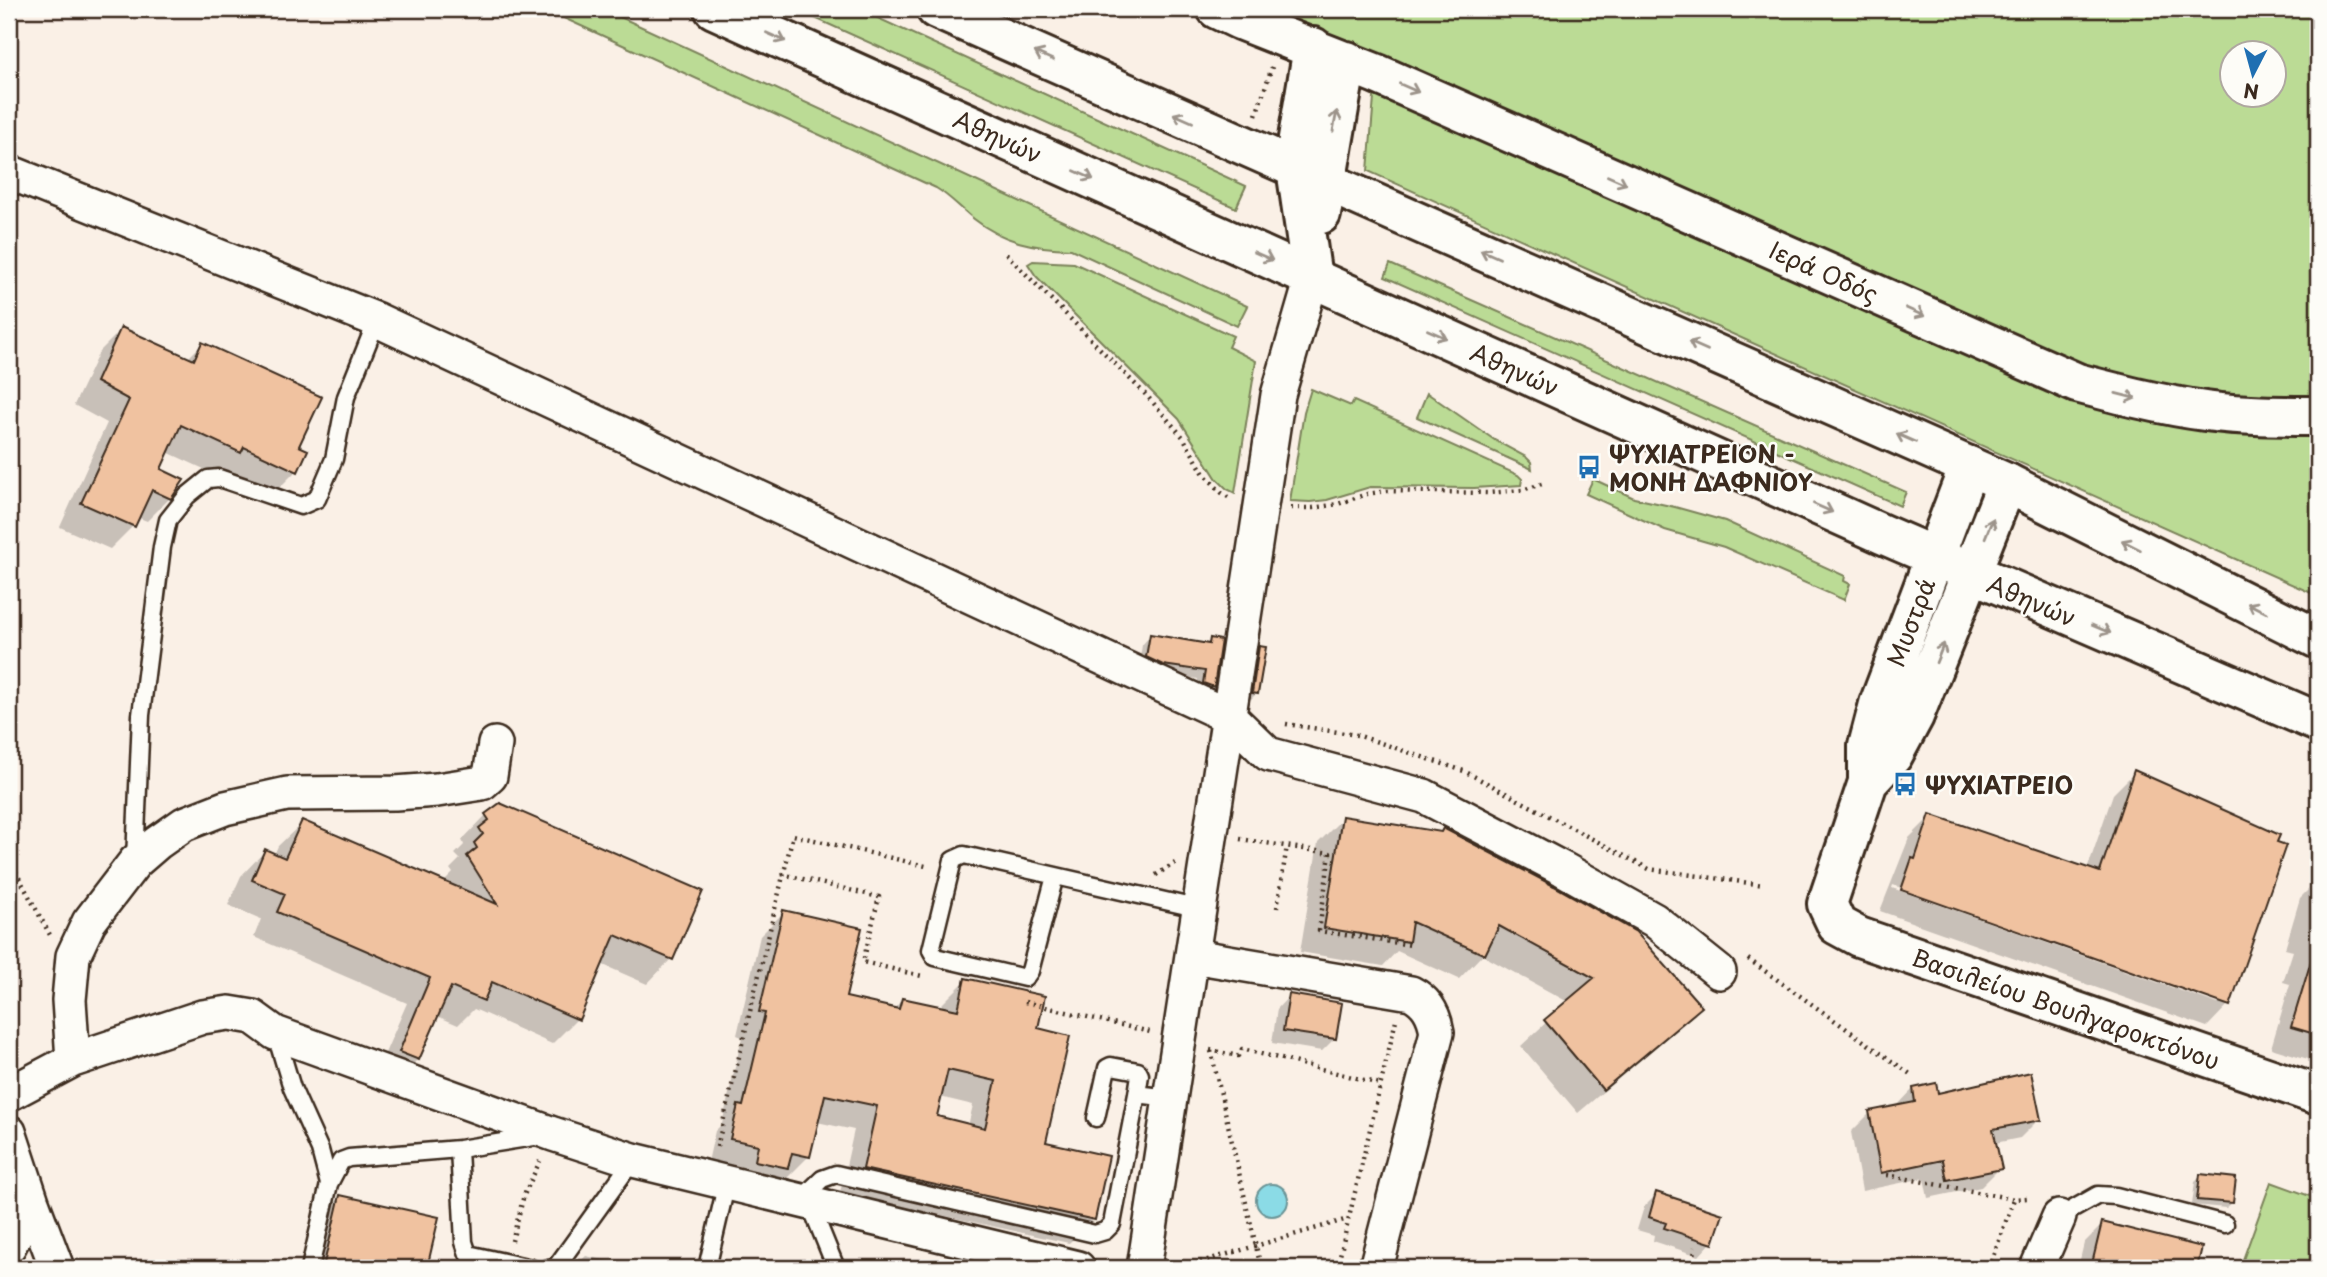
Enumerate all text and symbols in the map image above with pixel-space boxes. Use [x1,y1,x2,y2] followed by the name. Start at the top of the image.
[765,31,787,44] one-way arrow
[2218,38,2288,108] north arrow
[1033,49,1055,62] one-way arrow
[2242,77,2260,107] text: N
[1398,82,1419,95] one-way arrow
[948,101,1048,171] street label: Αθηνών
[1329,110,1343,133] one-way arrow
[1172,111,1194,124] one-way arrow
[1073,169,1094,182] one-way arrow
[1606,174,1628,187] one-way arrow
[1764,231,1884,311] street label: Ιερά Οδός
[1480,247,1501,260] one-way arrow
[1252,250,1273,263] one-way arrow
[1904,306,1925,319] one-way arrow
[1425,328,1447,341] one-way arrow
[1465,334,1565,404] street label: Αθηνών
[1688,339,1709,352] one-way arrow
[2114,390,2137,403] one-way arrow
[1896,431,1917,444] one-way arrow
[1609,435,1813,499] place label: ΨΥΧΙΑΤΡΕΙΟΝ - ΜΟΝΗ ΔΑΦΝΙΟΥ
[1575,453,1603,481] bus stop icon: ΨΥΧΙΑΤΡΕΙΟΝ - ΜΟΝΗ ΔΑΦΝΙΟΥ
[1812,502,1833,515] one-way arrow
[1983,518,1996,540] one-way arrow
[2122,538,2142,552] one-way arrow
[1982,565,2082,635] street label: Αθηνών
[1877,572,1943,671] street label: Μυστρά
[2247,601,2268,615] one-way arrow
[2090,623,2111,636] one-way arrow
[1934,642,1947,664] one-way arrow
[1925,766,2073,802] place label: ΨΥΧΙΑΤΡΕΙΟ
[1891,770,1919,798] bus stop icon: ΨΥΧΙΑΤΡΕΙΟ
[1907,938,2225,1078] street label: Βασιλείου Βουλγαροκτόνου

